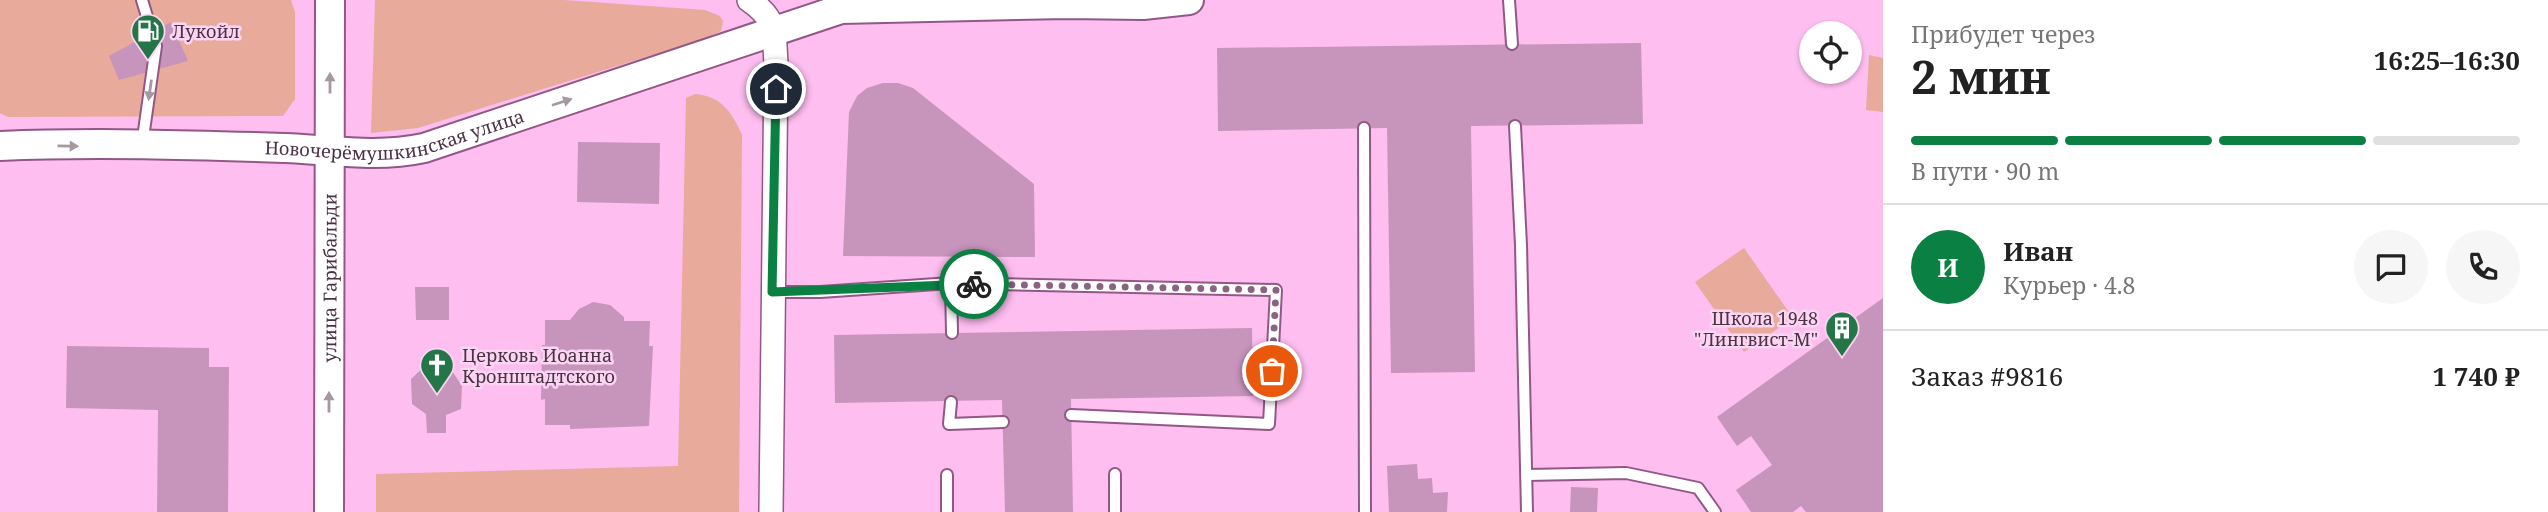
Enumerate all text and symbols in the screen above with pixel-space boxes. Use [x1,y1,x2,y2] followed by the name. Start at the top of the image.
[129,12,167,61] fuel station icon: Лукойл
[1911,18,2095,50] text: Прибудет через
[172,19,240,43] place label: Лукойл
[1799,21,1862,84] map controls
[1799,21,1862,84] button: locate
[2374,42,2520,78] text: 16:25–16:30
[1911,45,2050,107] text: 2 мин
[746,59,806,119] pin
[757,70,795,108] icon: home
[324,72,336,94] one-way arrow
[144,79,155,101] one-way arrow
[552,96,573,107] one-way arrow
[264,103,527,165] street label: Новочерёмушкинская улица
[57,140,79,152] one-way arrow
[1911,155,2059,187] text: В пути · 90 m
[317,193,342,363] street label: улица Гарибальди
[2354,230,2428,304] button: chat
[2446,230,2520,304] button: phone
[2003,233,2073,269] text: Иван
[939,249,1009,319] courier
[1937,249,1959,285] text: И
[955,265,993,303] icon: bike
[2003,269,2135,301] text: Курьер · 4.8
[1694,306,1818,351] place label: Школа 1948 "Лингвист-М"
[1823,309,1861,358] building icon: Школа 1948 "Лингвист-М"
[1242,341,1302,401] pin
[462,343,615,388] place label: Церковь Иоанна Кронштадтского
[418,346,456,395] church icon: Церковь Иоанна Кронштадтского
[1253,352,1291,390] icon: bag
[1911,358,2063,394] text: Заказ #9816
[2432,358,2520,394] text: 1 740 ₽
[324,390,335,412] one-way arrow

